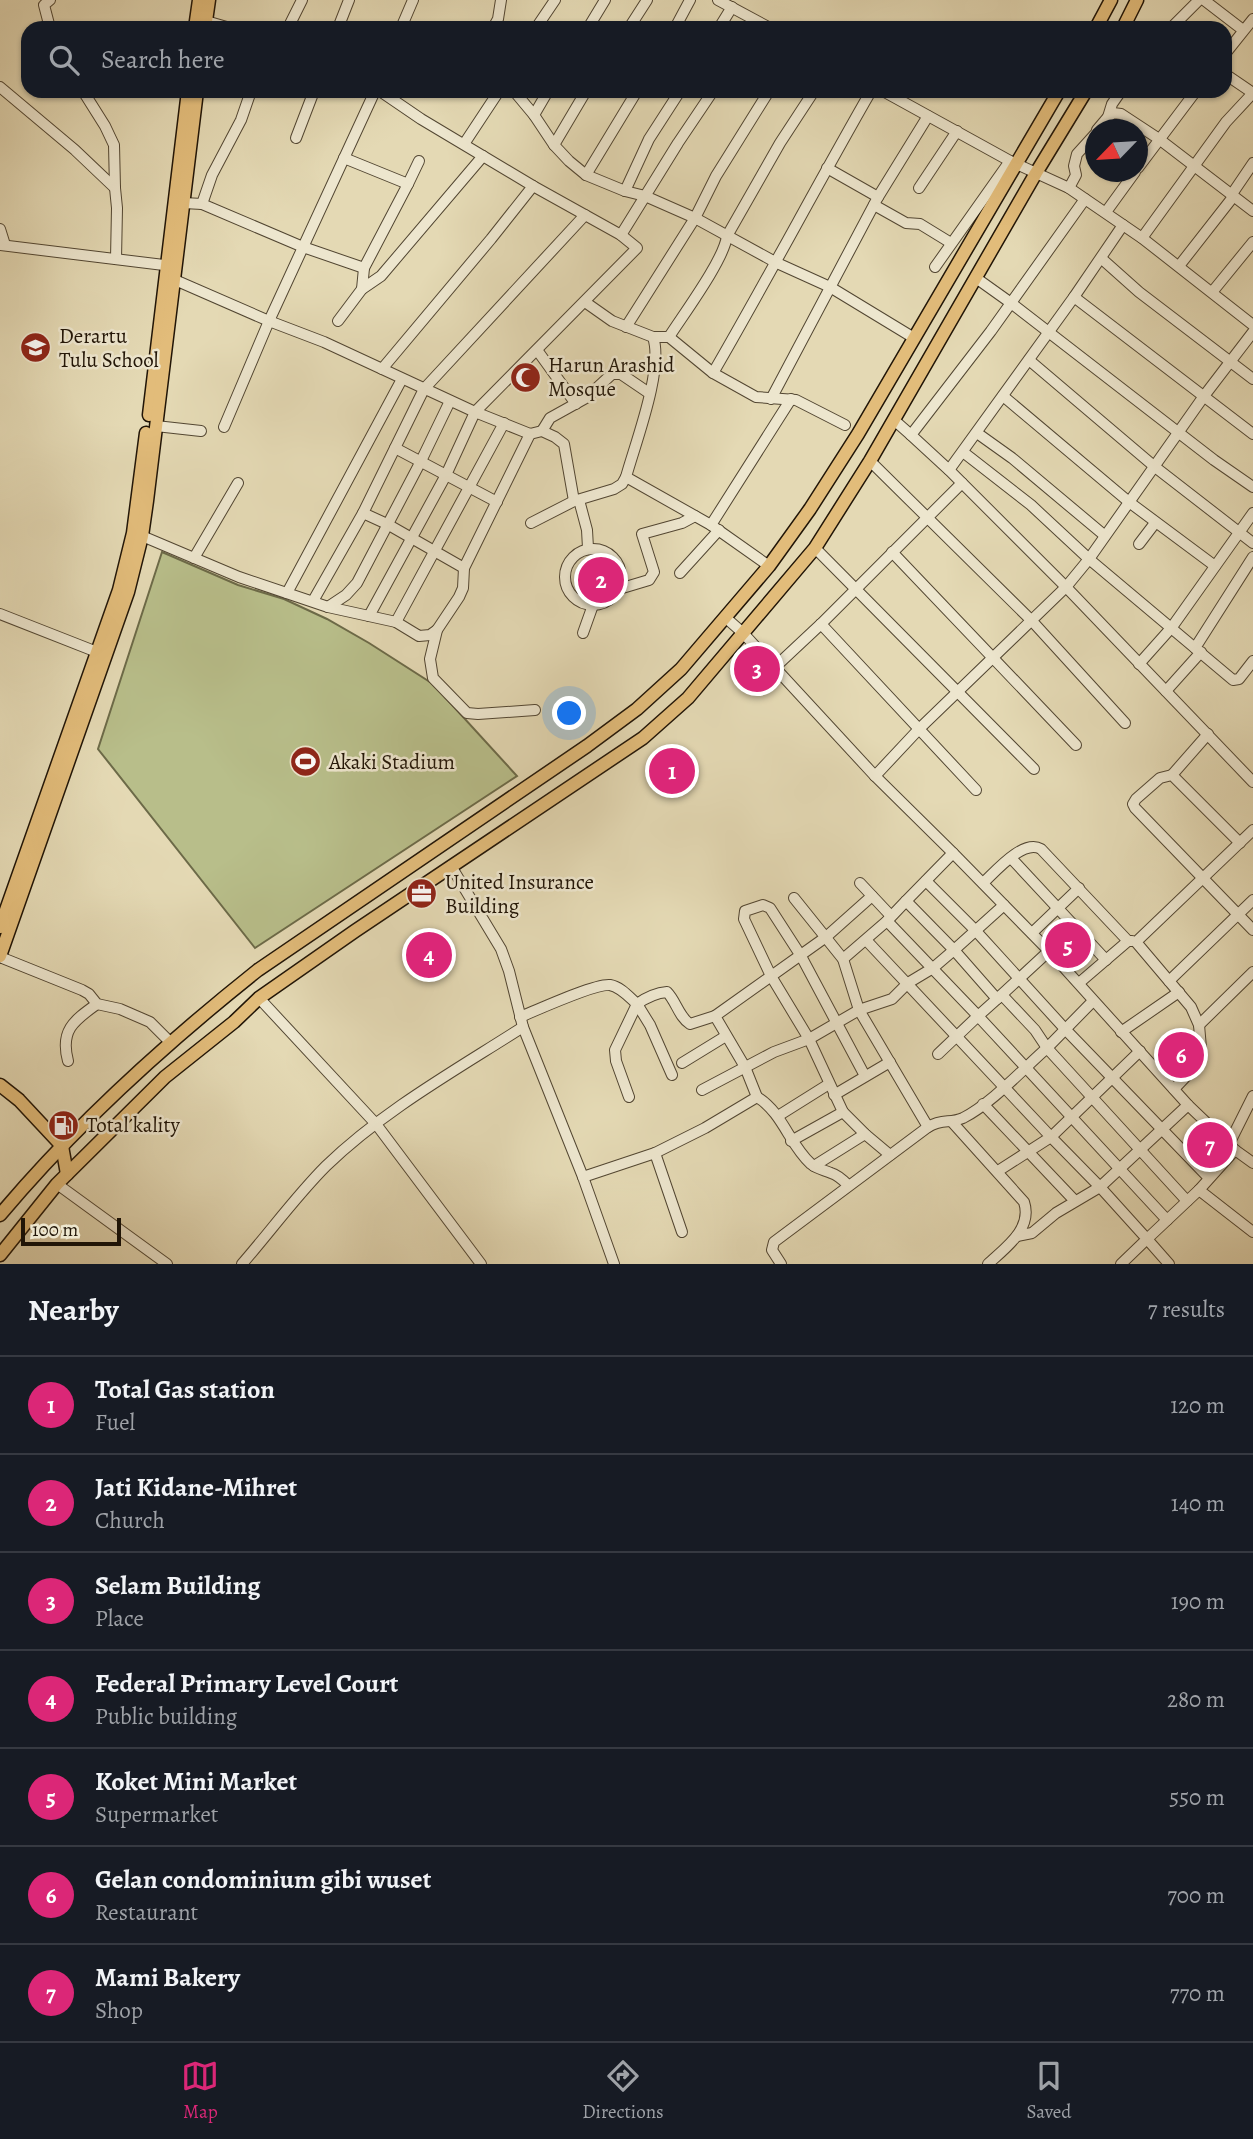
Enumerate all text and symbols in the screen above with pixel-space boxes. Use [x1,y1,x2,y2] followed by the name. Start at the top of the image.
[21,21,1232,98] search box
[45,41,83,79] icon: search
[101,42,225,77] text: Search here
[1085,119,1148,182] north arrow
[59,322,159,374] place label: Derartu Tulu School
[19,331,53,365] school or university icon: Derartu Tulu School
[548,351,675,403] place label: Harun Arashid Mosque
[508,360,542,394] mosque icon: Harun Arashid Mosque
[578,554,624,606] pin: 2
[734,643,780,695] pin: 3
[552,696,586,730] your location
[289,745,323,779] sports icon: Akaki Stadium
[649,745,695,797] pin: 1
[328,748,455,776] place label: Akaki Stadium
[445,868,594,920] place label: United Insurance Building
[405,877,439,911] office icon: United Insurance Building
[1045,919,1091,971] pin: 5
[406,929,452,981] pin: 4
[1158,1029,1204,1081] pin: 6
[46,1108,80,1142] fuel station icon: Total kality
[86,1111,180,1139] place label: Total kality
[1187,1119,1233,1171] pin: 7
[21,1215,121,1247] scale bar
[32,1217,78,1243] text: 100 m
[28,1290,119,1330] text: Nearby
[1148,1294,1225,1325] text: 7 results
[95,1372,275,1407] text: Total Gas station
[47,1390,55,1421] text: 1
[1170,1390,1225,1421] text: 120 m
[95,1407,135,1438] text: Fuel
[95,1470,297,1505] text: Jati Kidane-Mihret
[45,1488,57,1519] text: 2
[1171,1488,1225,1519] text: 140 m
[95,1505,165,1536] text: Church
[95,1568,261,1603] text: Selam Building
[46,1586,56,1617] text: 3
[1171,1586,1225,1617] text: 190 m
[95,1603,144,1634] text: Place
[95,1666,398,1701] text: Federal Primary Level Court
[46,1684,56,1715] text: 4
[1167,1684,1225,1715] text: 280 m
[95,1701,237,1732] text: Public building
[95,1764,297,1799] text: Koket Mini Market
[46,1782,56,1813] text: 5
[1169,1782,1225,1813] text: 550 m
[95,1799,218,1830] text: Supermarket
[95,1862,431,1897] text: Gelan condominium gibi wuset
[46,1880,56,1911] text: 6
[1167,1880,1225,1911] text: 700 m
[95,1897,198,1928] text: Restaurant
[95,1960,240,1995] text: Mami Bakery
[46,1978,56,2009] text: 7
[1170,1978,1225,2009] text: 770 m
[95,1995,143,2026] text: Shop
[181,2057,219,2125] tab: Map
[582,2057,664,2125] tab: Directions
[1027,2057,1072,2125] tab: Saved

